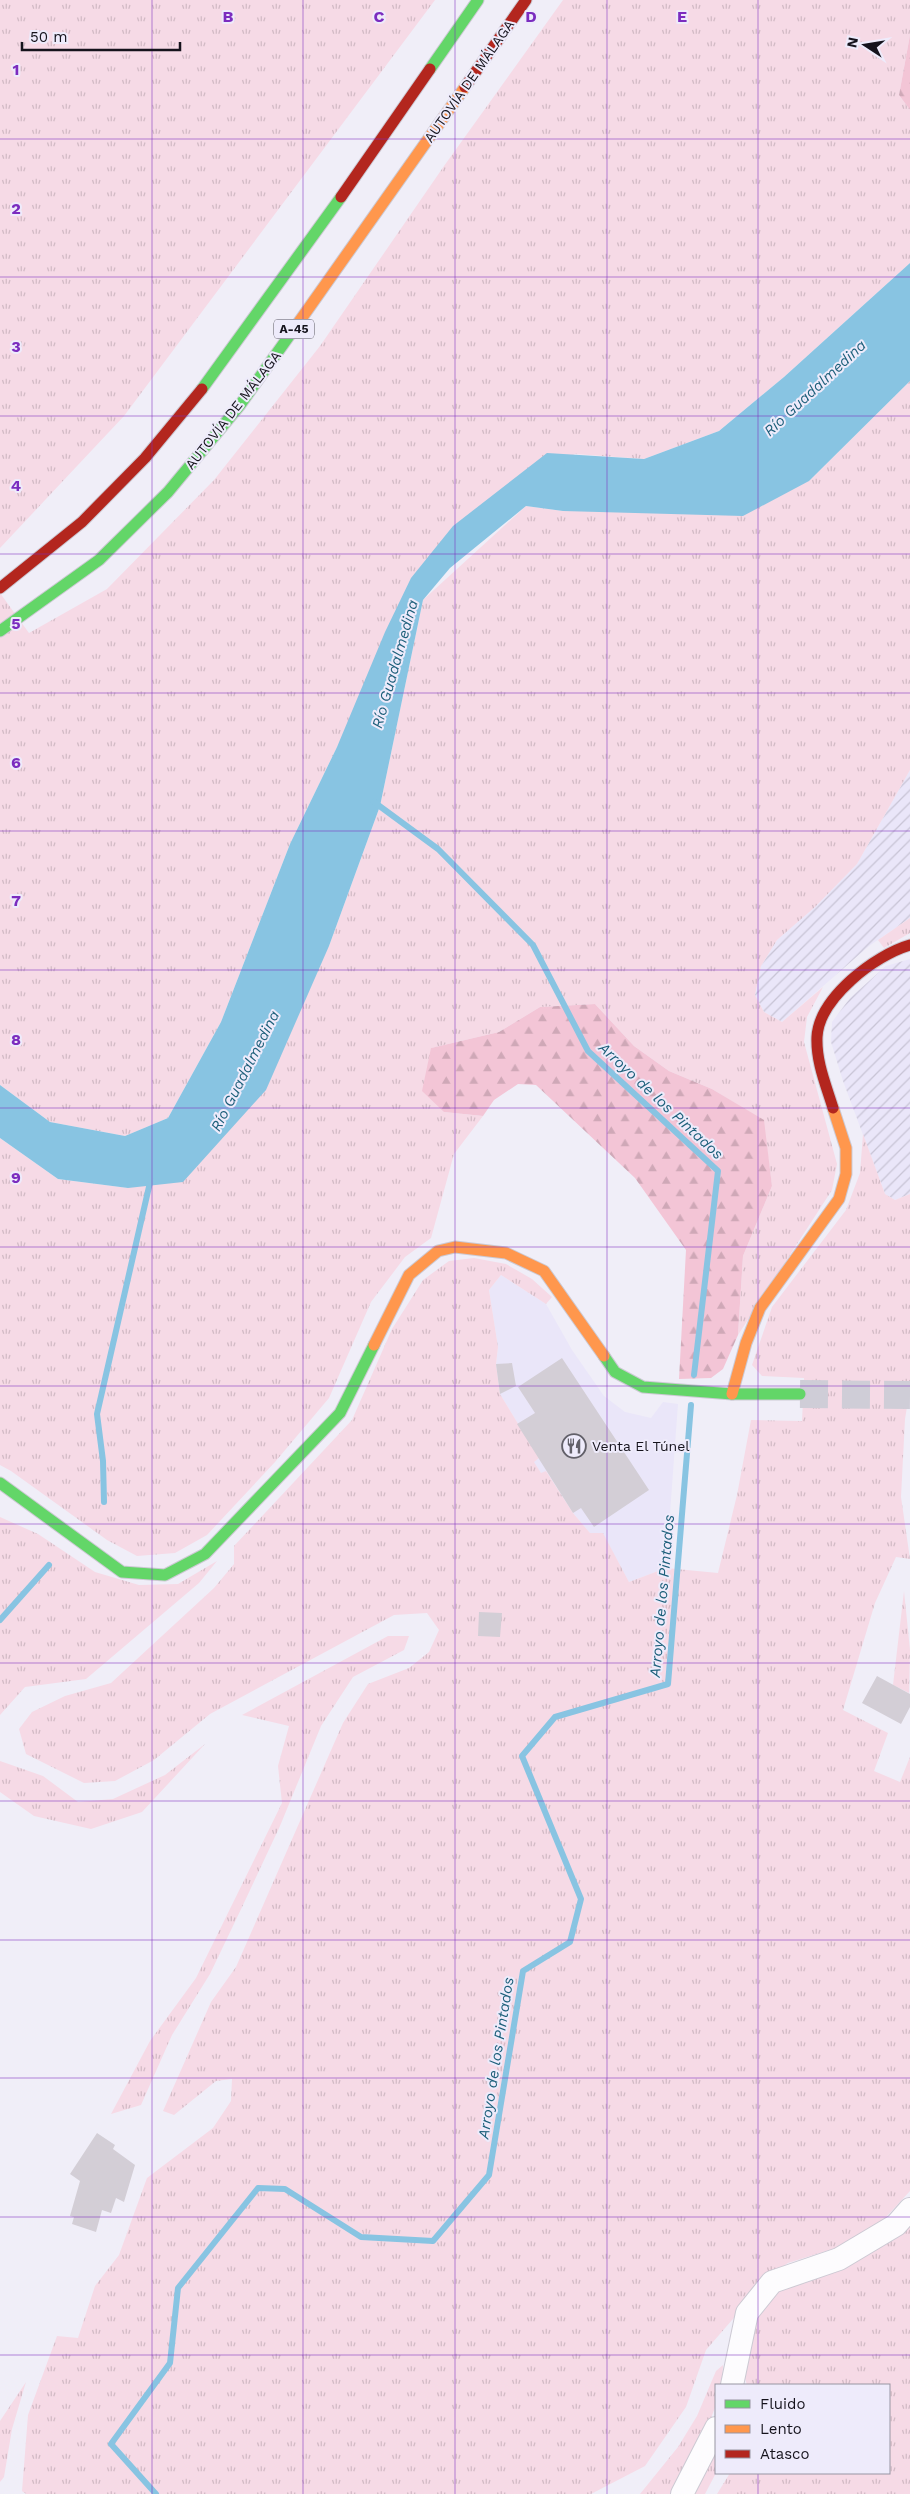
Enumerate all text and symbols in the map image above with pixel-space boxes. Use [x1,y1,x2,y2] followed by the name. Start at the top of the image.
[223,7,234,26] text: B
[374,7,385,26] text: C
[525,7,537,26] text: D
[677,7,687,26] text: E
[421,17,517,145] street label: AUTOVÍA DE MÁLAGA
[22,20,180,52] scale bar
[840,20,890,70] north arrow
[30,28,67,46] text: 50 m
[843,36,861,49] text: N
[13,60,19,79] text: 1
[11,199,21,218] text: 2
[274,320,314,338] road number: A-45
[760,336,870,440] water label: Río Guadalmedina
[11,337,21,356] text: 3
[182,348,284,472] street label: AUTOVÍA DE MÁLAGA
[11,476,21,495] text: 4
[368,598,422,730] water label: Río Guadalmedina
[11,614,21,633] text: 5
[11,753,21,772] text: 6
[11,891,21,910] text: 7
[207,1008,283,1134] water label: Río Guadalmedina
[11,1030,21,1049] text: 8
[594,1038,727,1164] water label: Arroyo de los Pintados
[11,1168,21,1187] text: 9
[561,1433,587,1459] restaurant icon: Venta El Túnel
[592,1438,690,1454] place label: Venta El Túnel
[646,1514,678,1679] water label: Arroyo de los Pintados
[474,1976,518,2141] water label: Arroyo de los Pintados
[715,2384,890,2474] legend
[760,2395,805,2413] text: Fluido
[760,2420,802,2438] text: Lento
[760,2445,809,2463] text: Atasco

